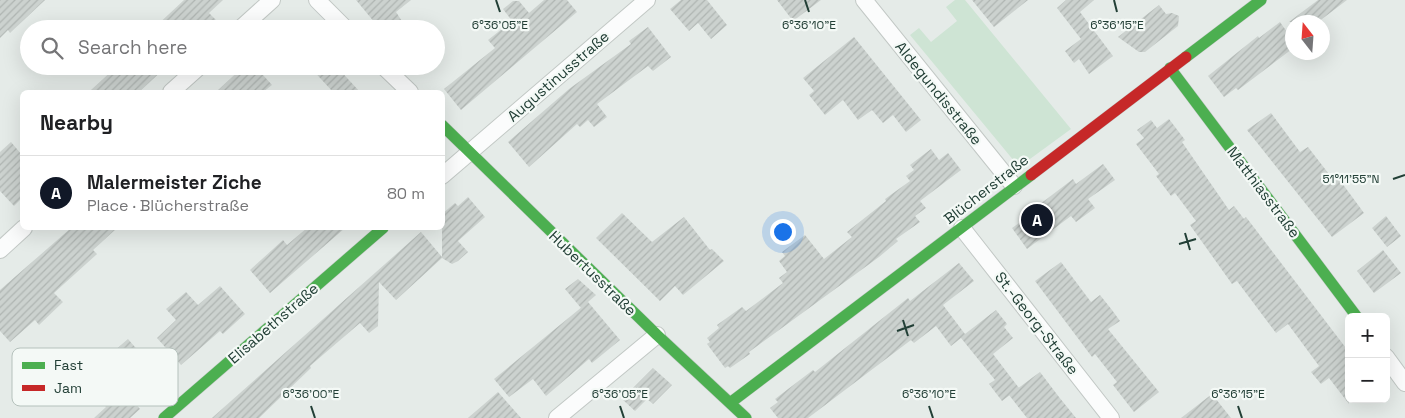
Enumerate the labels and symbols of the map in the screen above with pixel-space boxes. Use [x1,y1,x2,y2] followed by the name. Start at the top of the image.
[1285,15,1330,60] north arrow
[472,17,528,33] text: 6°36'05"E
[782,17,836,33] text: 6°36'10"E
[1090,17,1144,33] text: 6°36'15"E
[503,26,613,125] street label: Augustinusstraße
[891,37,987,149] street label: Aldegundisstraße
[1223,143,1305,242] street label: Matthiasstraße
[940,150,1032,228] street label: Blücherstraße
[1322,171,1380,187] text: 51°11'55"N
[1021,201,1053,239] pin: A
[770,219,796,245] your location
[545,227,641,320] street label: Hubertusstraße
[991,268,1083,378] street label: St.-Georg-Straße
[224,279,322,367] street label: Elisabethstraße
[12,348,178,406] legend
[54,356,83,374] text: Fast
[54,379,82,397] text: Jam
[283,386,340,402] text: 6°36'00"E
[592,386,648,402] text: 6°36'05"E
[902,386,956,402] text: 6°36'10"E
[1211,386,1265,402] text: 6°36'15"E

